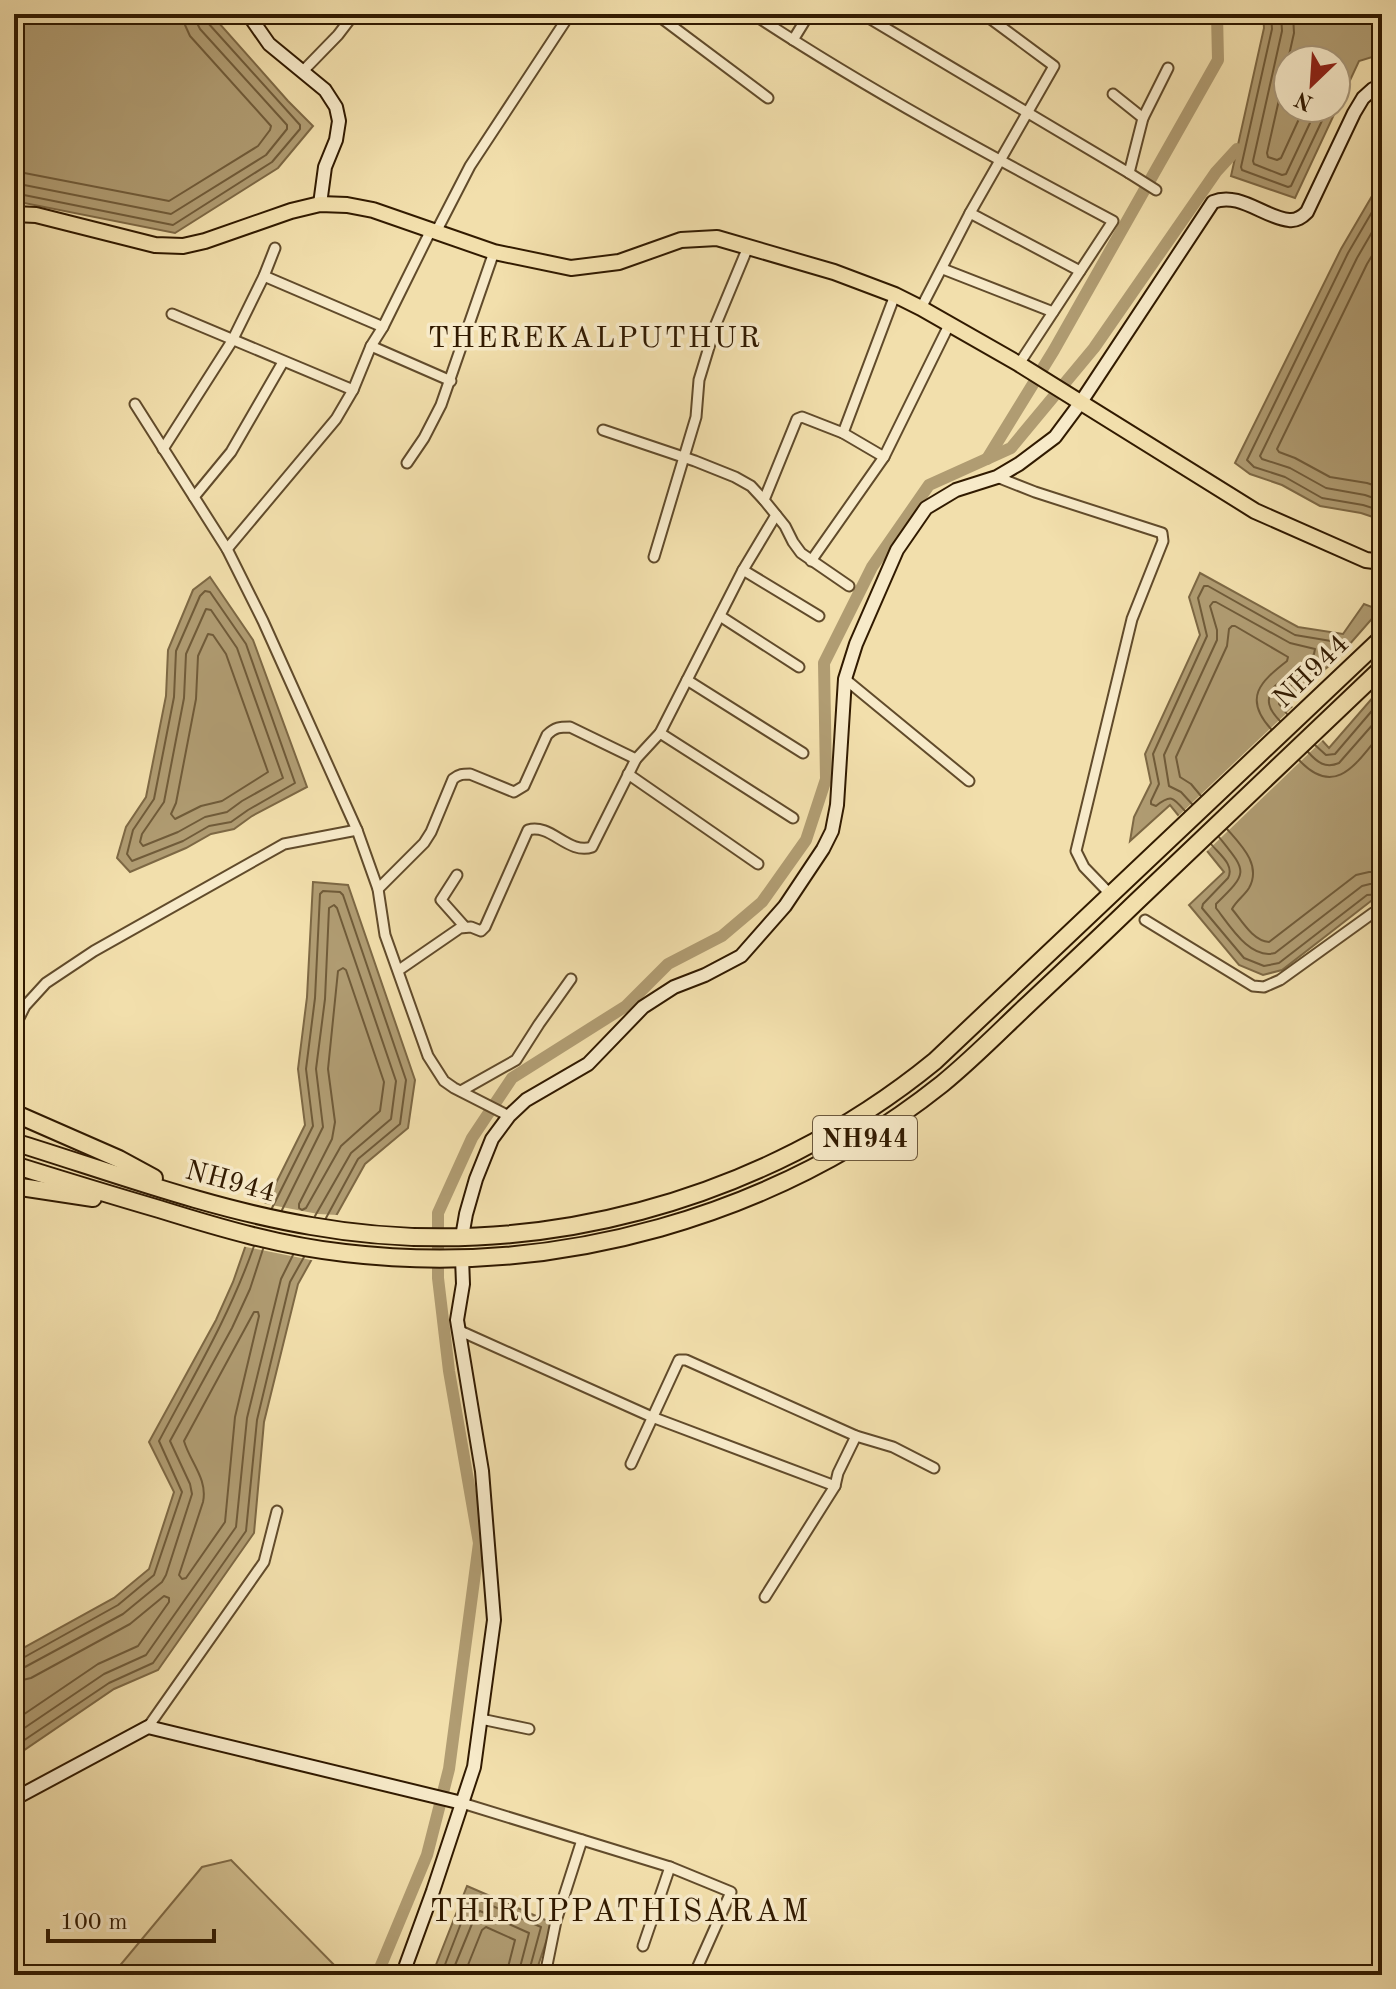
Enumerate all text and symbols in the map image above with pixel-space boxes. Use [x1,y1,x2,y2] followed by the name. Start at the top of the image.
[1272,44,1352,124] north arrow
[1292,87,1317,114] text: N
[428,324,762,354] district label: THEREKALPUTHUR
[1269,630,1355,714] street label: NH944
[813,1116,917,1160] road number: NH944
[182,1157,278,1208] street label: NH944
[48,1893,214,1943] scale bar
[430,1897,810,1929] district label: THIRUPPATHISARAM
[60,1911,128,1935] text: 100 m

